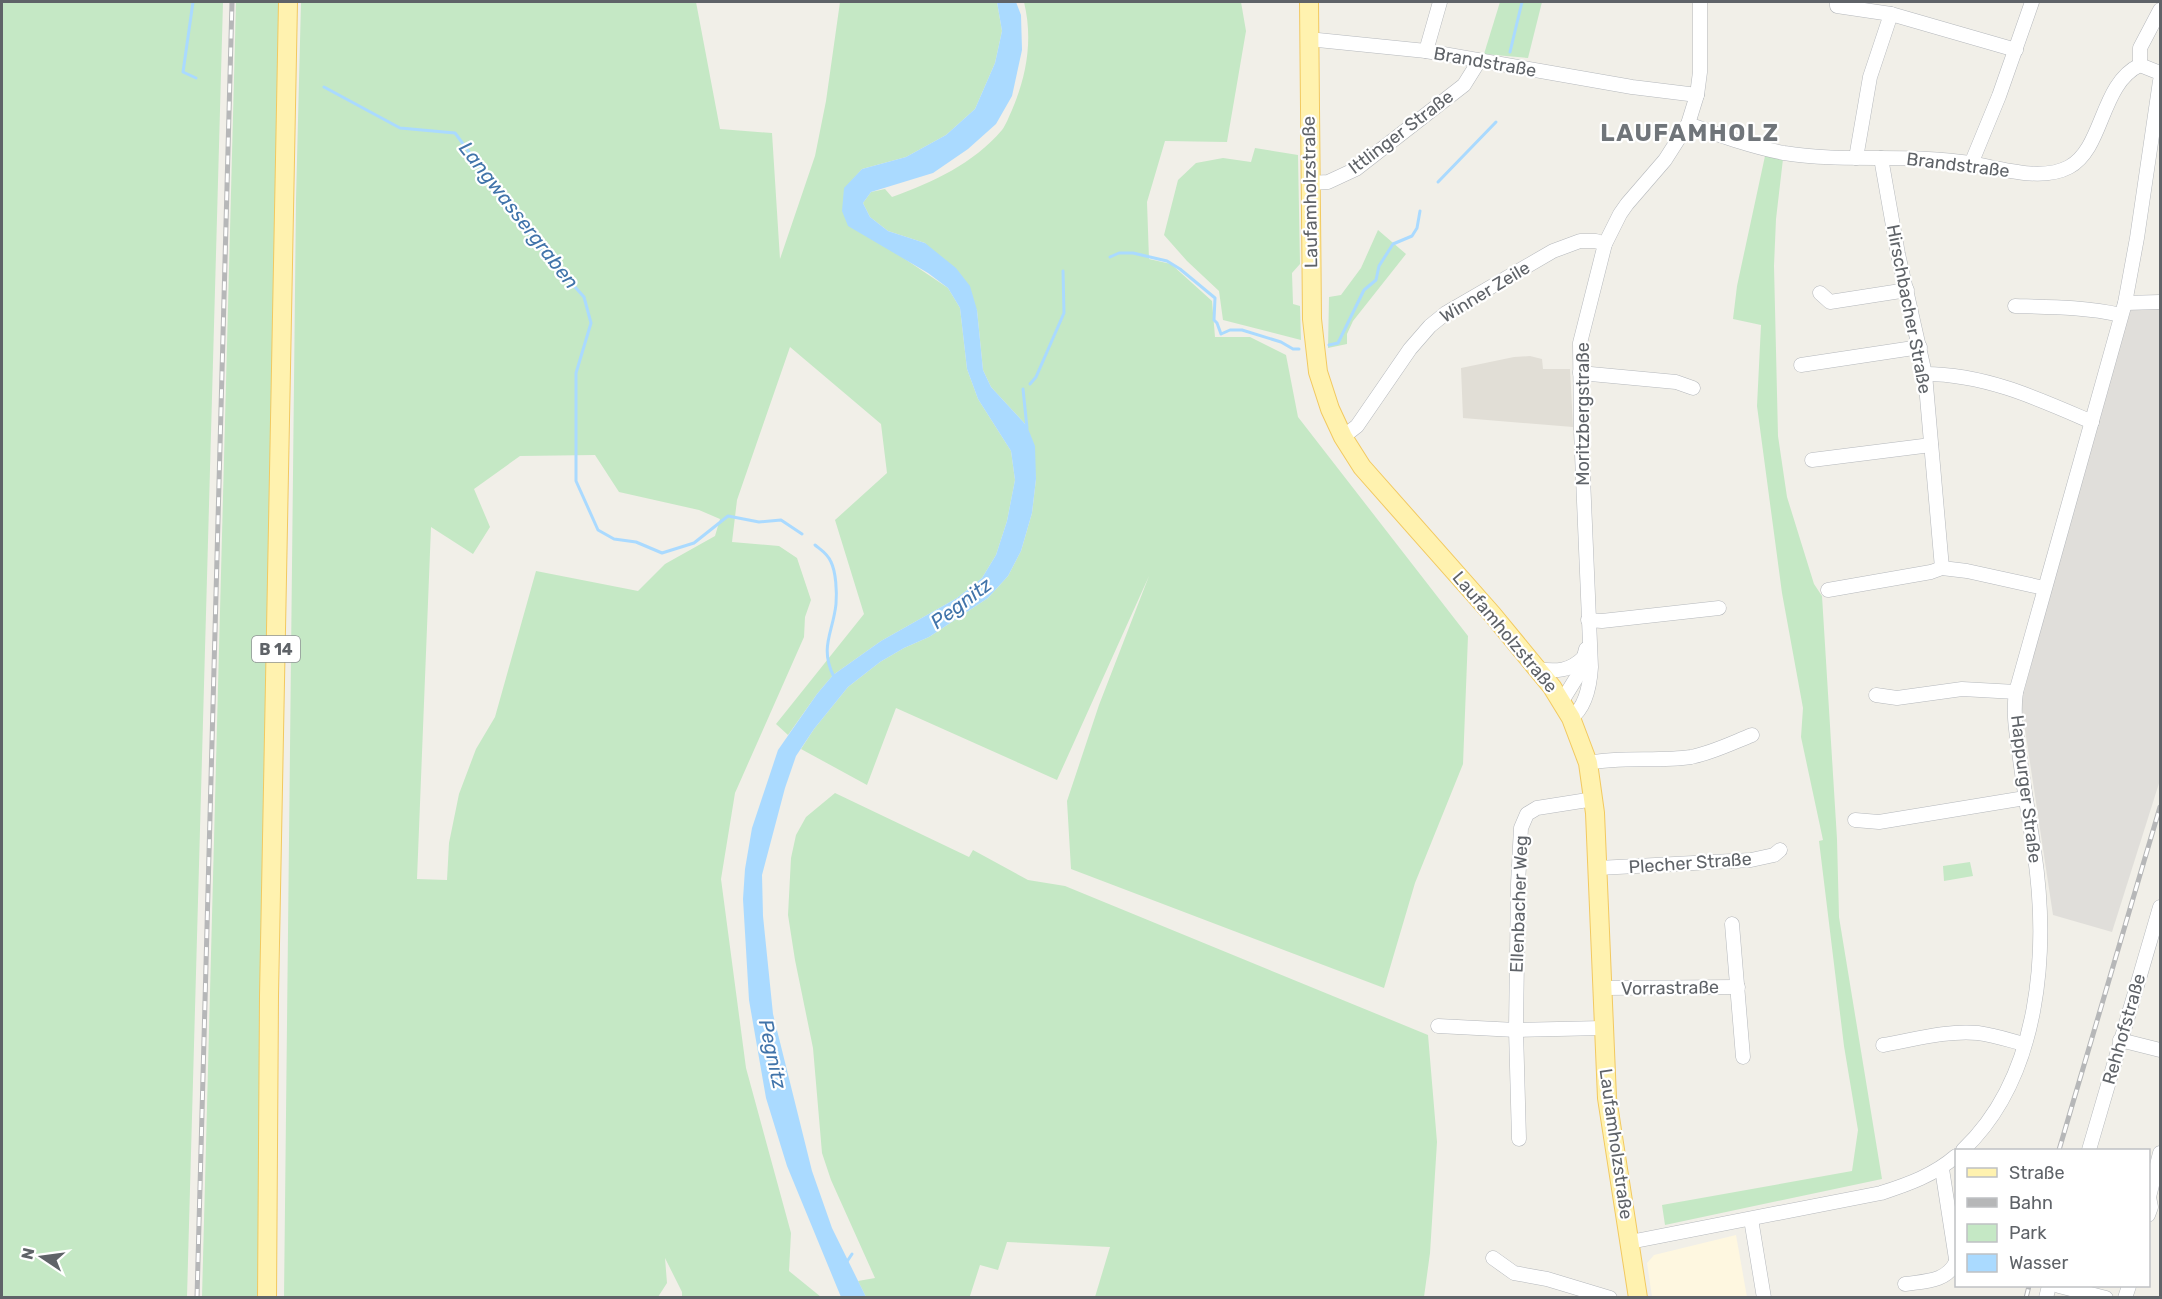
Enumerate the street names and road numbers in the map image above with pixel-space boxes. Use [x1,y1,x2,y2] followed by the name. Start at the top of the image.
[1432,42,1538,82] street label: Brandstraße
[1344,85,1458,179] street label: Ittlinger Straße
[1298,116,1322,268] street label: Laufamholzstraße
[1905,148,2011,182] street label: Brandstraße
[1882,222,1936,396] street label: Hirschbacher Straße
[1436,257,1534,327] street label: Winner Zeile
[1572,342,1594,486] street label: Moritzbergstraße
[1448,567,1562,697] street label: Laufamholzstraße
[252,636,300,662] road number: B 14
[2006,714,2046,864] street label: Happurger Straße
[1506,835,1532,973] street label: Ellenbacher Weg
[1628,848,1752,878] street label: Plecher Straße
[2098,971,2150,1087] street label: Rehhofstraße
[1621,976,1719,1000] street label: Vorrastraße
[1595,1067,1637,1221] street label: Laufamholzstraße

